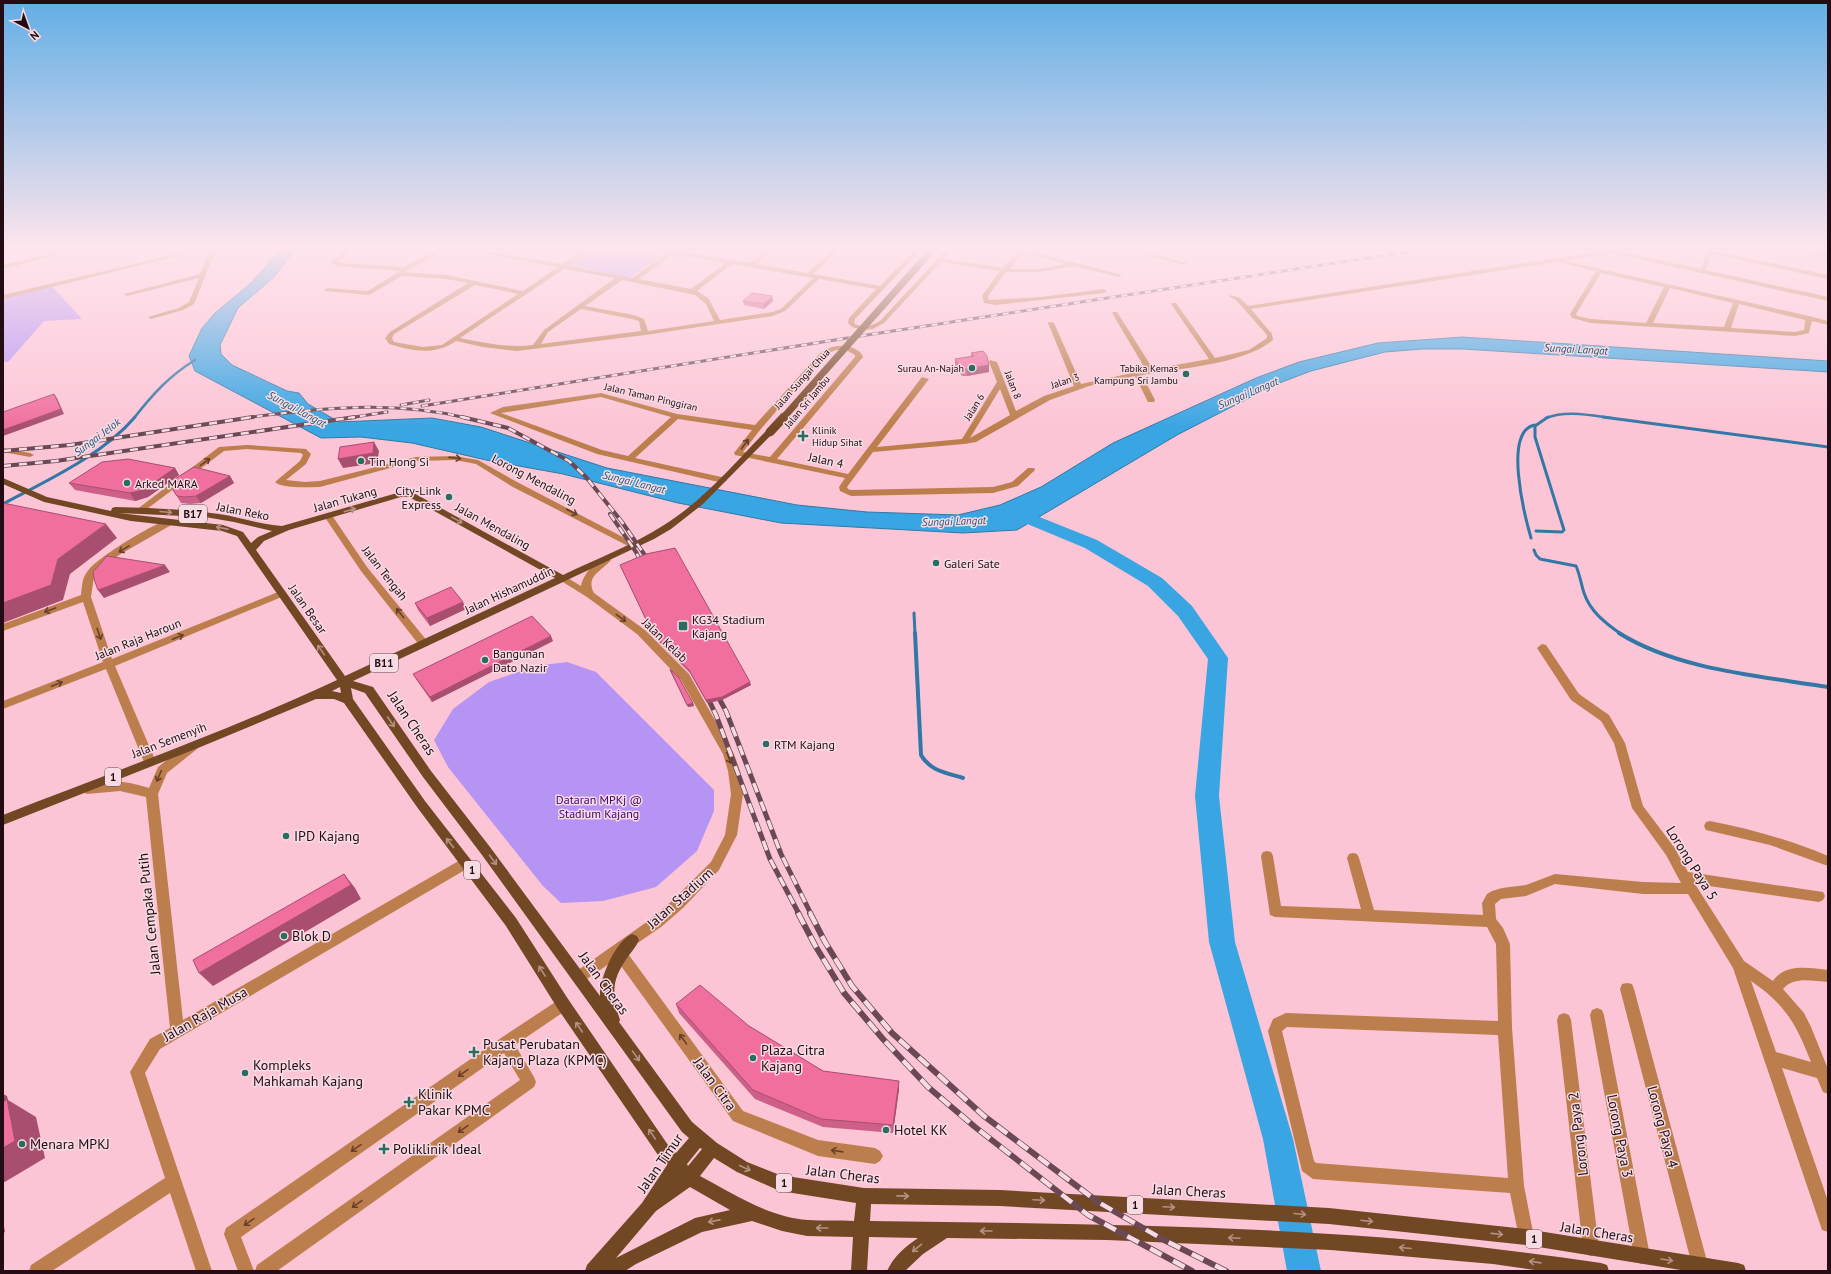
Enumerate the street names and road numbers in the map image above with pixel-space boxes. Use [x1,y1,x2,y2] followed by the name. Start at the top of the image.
[771,346,833,413] street label: Jalan Sungai Chua
[1001,368,1024,401] street label: Jalan 8
[1048,370,1081,392] street label: Jalan 3
[781,373,833,432] street label: Jalan Sri Jambu
[602,380,699,414] street label: Jalan Taman Pinggiran
[960,391,987,424] street label: Jalan 6
[806,449,845,471] street label: Jalan 4
[489,451,579,507] street label: Lorong Mendaling
[311,483,378,515] street label: Jalan Tukang
[214,498,271,523] street label: Jalan Reko
[452,499,533,553] street label: Jalan Mendaling
[179,505,207,523] road number: B17
[358,542,411,603] street label: Jalan Tengah
[461,563,556,618] street label: Jalan Hishamuddin
[285,581,330,637] street label: Jalan Besar
[638,614,691,665] street label: Jalan Kelab
[92,615,183,663] street label: Jalan Raja Haroun
[370,654,398,672] road number: B11
[383,687,440,759] street label: Jalan Cheras
[129,719,209,762] street label: Jalan Semenyih
[105,768,121,786] road number: 1
[1662,823,1722,903] street label: Lorong Paya 5
[134,852,164,977] street label: Jalan Cempaka Putih
[464,861,480,879] road number: 1
[642,864,717,933] street label: Jalan Stadium
[574,947,633,1018] street label: Jalan Cheras
[159,983,250,1046] street label: Jalan Raja Musa
[689,1053,740,1114] street label: Jalan Citra
[1643,1084,1683,1170] street label: Lorong Paya 4
[1564,1091,1592,1177] street label: Lorong Paya 2
[1603,1093,1637,1179] street label: Lorong Paya 3
[632,1130,687,1197] street label: Jalan Timur
[804,1160,881,1187] street label: Jalan Cheras
[776,1174,792,1192] road number: 1
[1151,1180,1226,1202] street label: Jalan Cheras
[1127,1196,1143,1214] road number: 1
[1558,1217,1635,1247] street label: Jalan Cheras
[1526,1230,1542,1248] road number: 1

